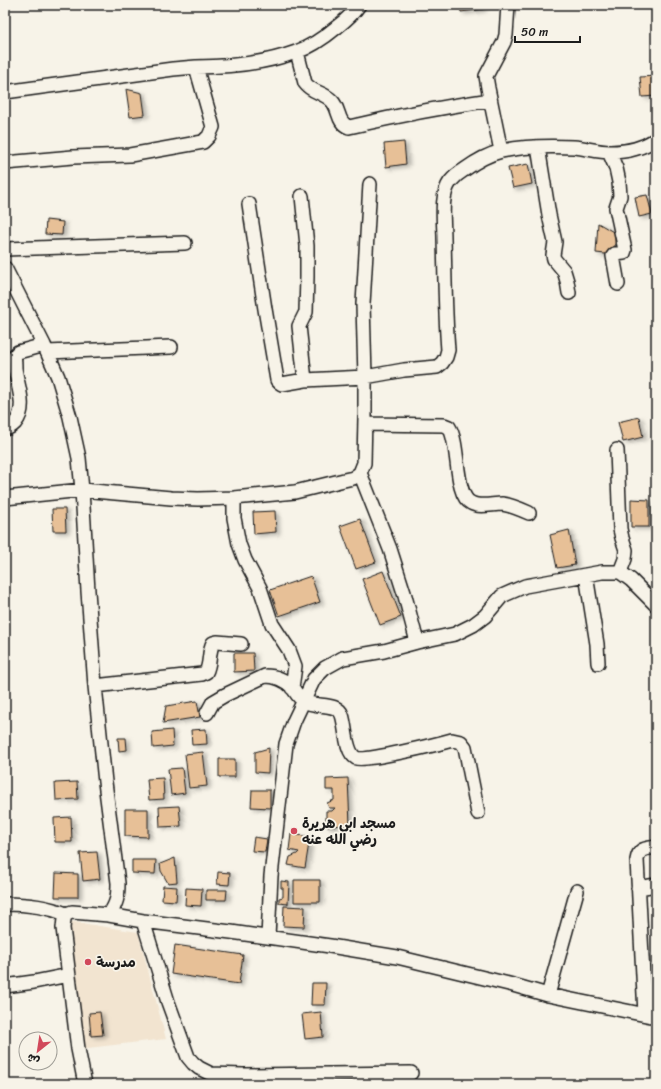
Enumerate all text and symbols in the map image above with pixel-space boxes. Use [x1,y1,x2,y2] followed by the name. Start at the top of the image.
[515,18,580,44] scale bar
[521,21,548,43] text: 50 m
[302,811,396,852] place label: مسجد ابي هريرة رضي الله عنه
[289,826,299,836] marker: مسجد ابي هريرة رضي الله عنه
[96,950,136,975] place label: مدرسة
[83,957,93,967] marker: مدرسة
[18,1031,58,1071] north arrow
[23,1048,43,1070] text: ش

